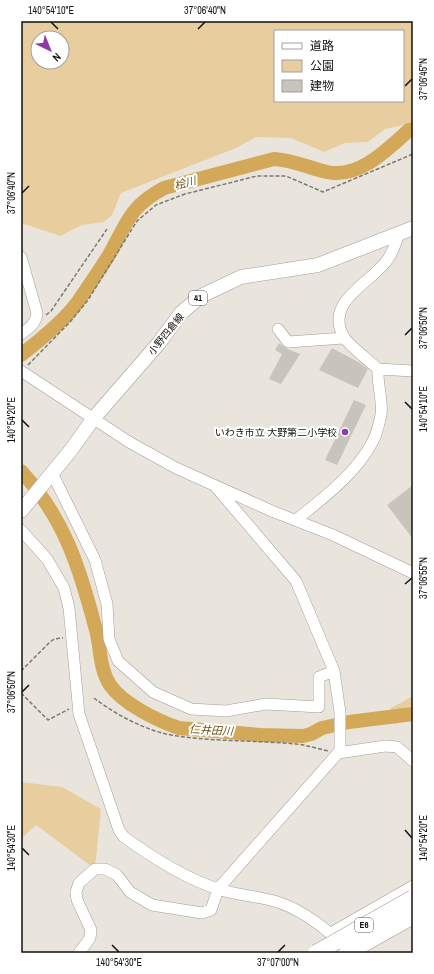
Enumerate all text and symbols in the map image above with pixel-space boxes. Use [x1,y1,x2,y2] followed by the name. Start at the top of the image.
[28,4,74,17] text: 140°54'10"E
[184,4,226,17] text: 37°06'40"N
[30,30,70,70] north arrow
[274,30,404,102] legend
[310,38,334,54] text: 道路
[50,50,64,65] text: N
[310,58,334,74] text: 公園
[417,58,430,100] text: 37°06'45"N
[310,78,334,94] text: 建物
[5,172,18,214] text: 37°06'40"N
[173,173,198,193] water label: 桧川
[189,291,207,305] road number: 41
[417,307,430,349] text: 37°06'50"N
[145,310,187,358] street label: 小野四倉線
[417,386,430,432] text: 140°54'10"E
[5,397,18,443] text: 140°54'20"E
[215,426,337,439] place label: いわき市立 大野第二小学校
[340,427,350,437] marker: いわき市立 大野第二小学校
[417,557,430,599] text: 37°06'55"N
[5,671,18,713] text: 37°06'50"N
[189,722,234,738] water label: 仁井田川
[417,815,430,861] text: 140°54'20"E
[5,825,18,871] text: 140°54'30"E
[355,918,373,932] road number: E6
[96,956,142,969] text: 140°54'30"E
[257,956,299,969] text: 37°07'00"N

